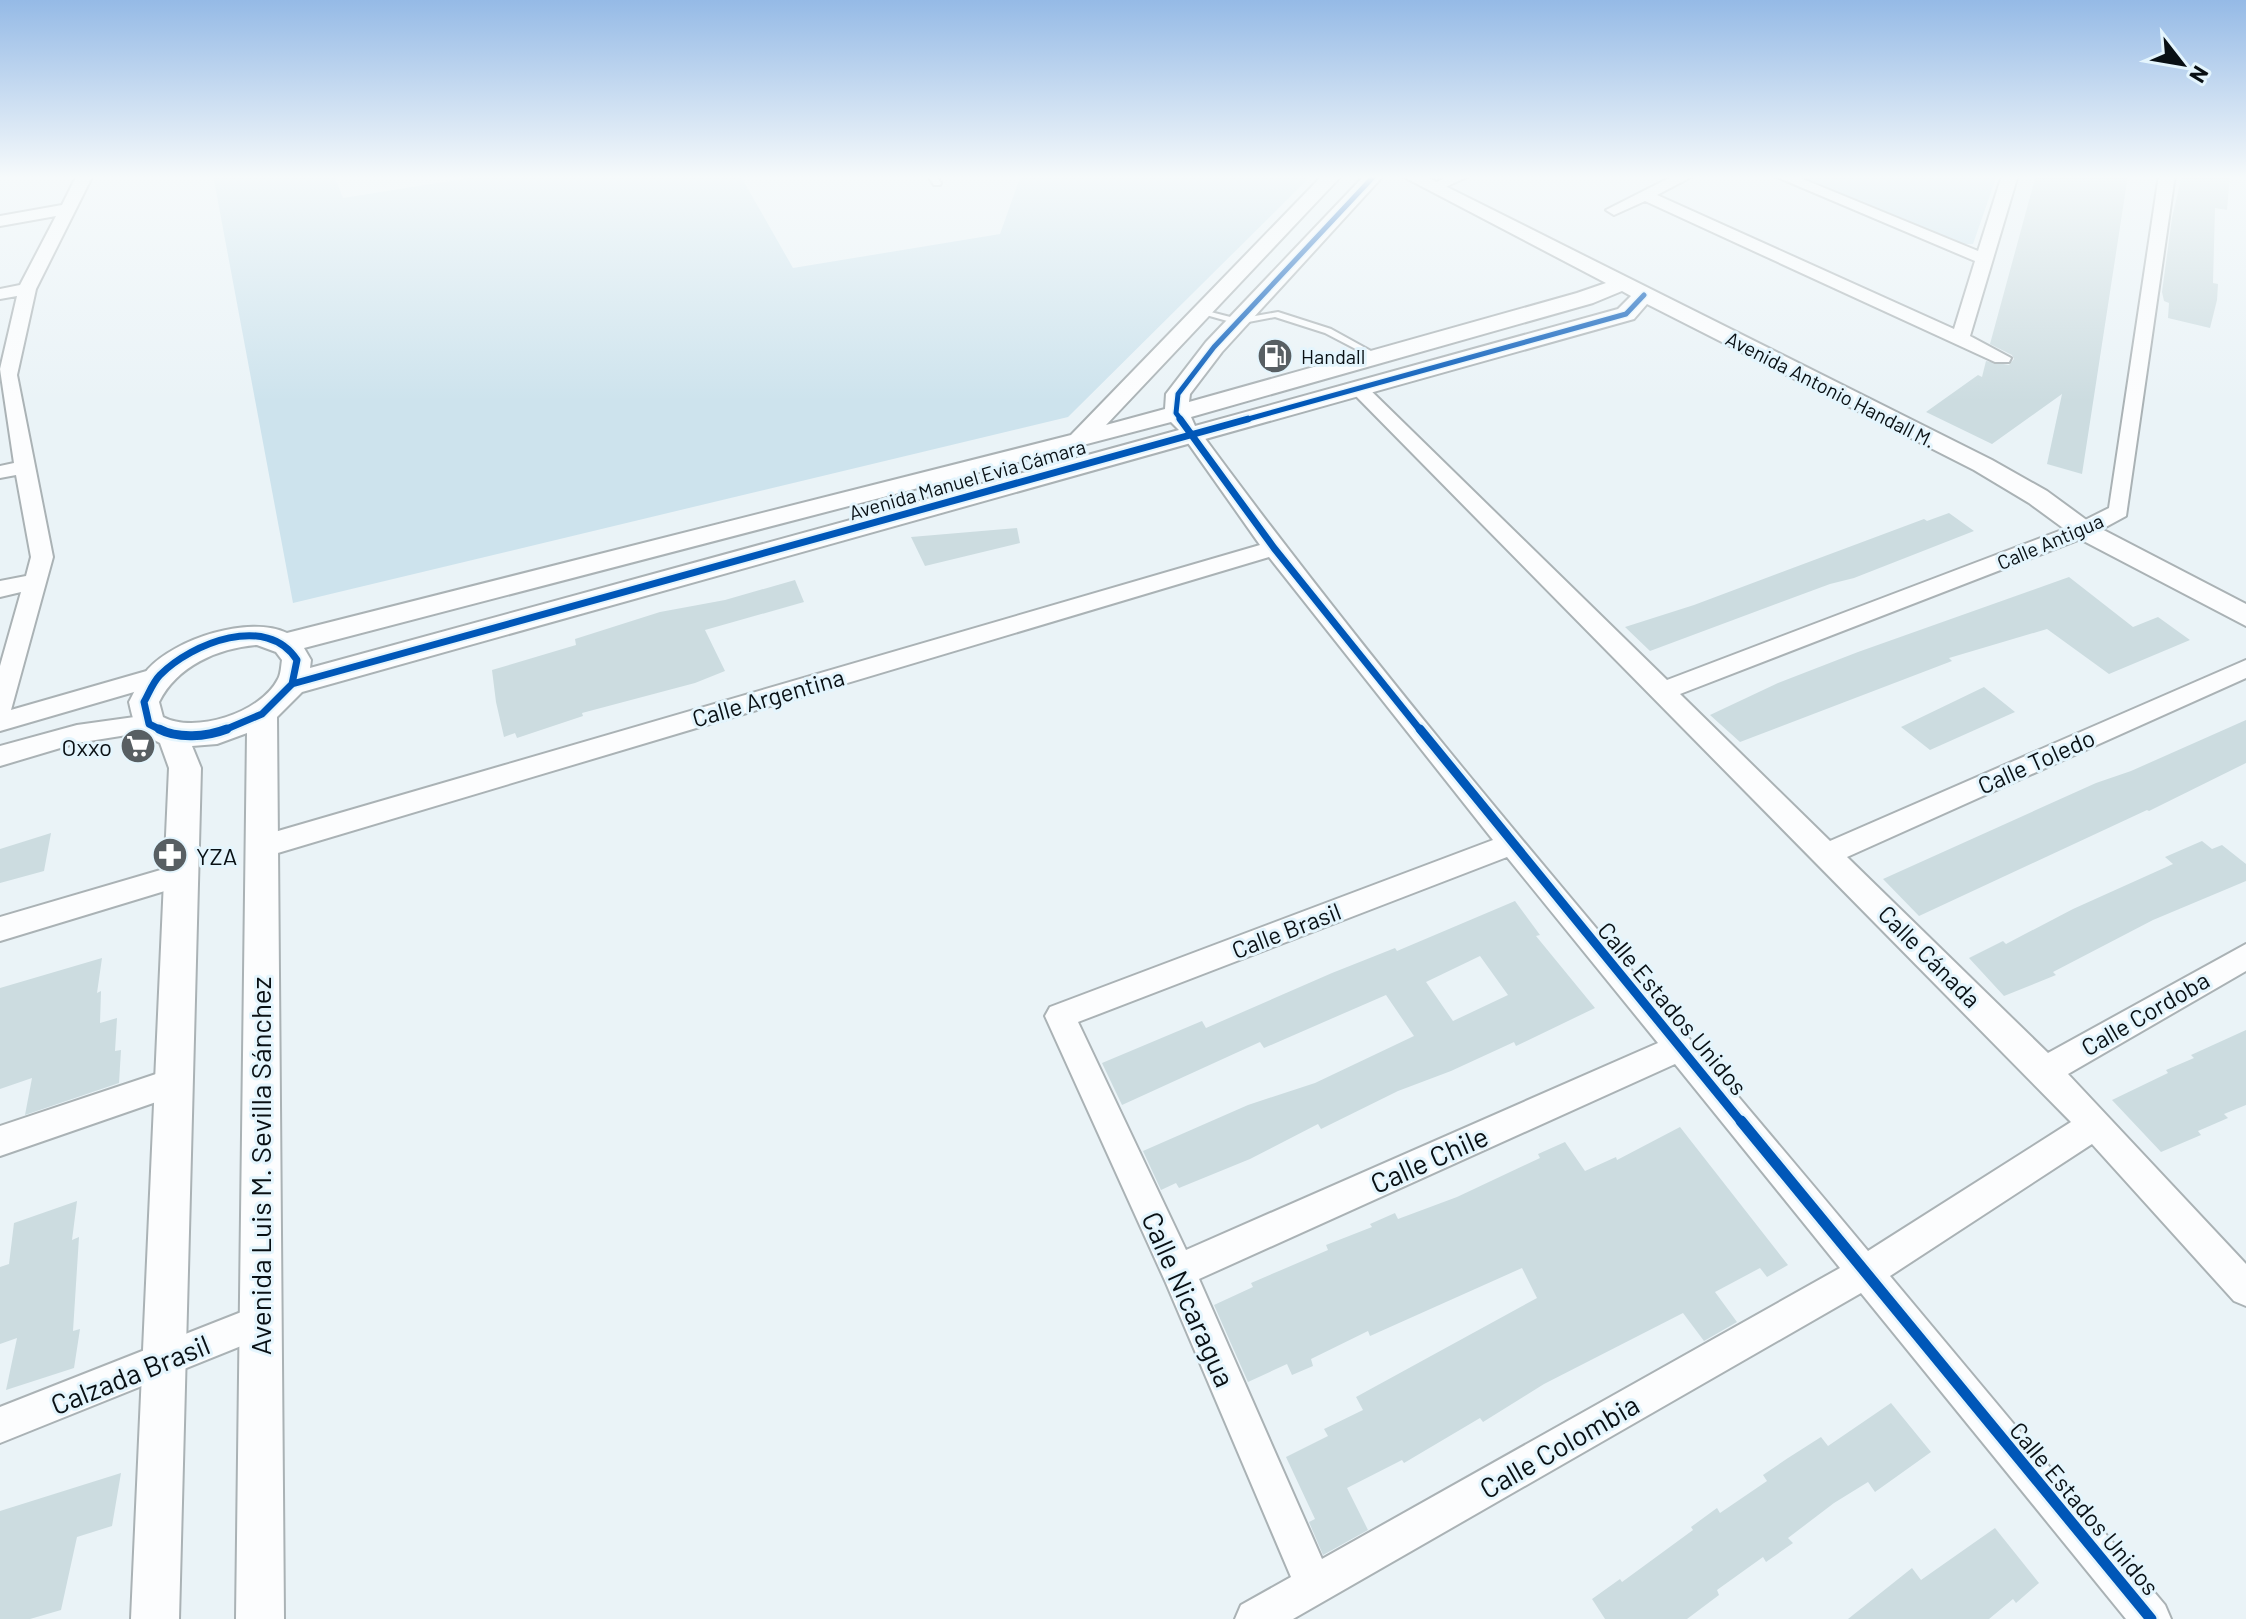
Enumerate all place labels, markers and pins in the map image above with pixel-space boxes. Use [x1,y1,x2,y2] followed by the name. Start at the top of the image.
[1256,337,1294,375] fuel station icon: Handall
[1301,344,1365,368] place label: Handall
[119,727,157,765] supermarket icon: Oxxo
[62,732,112,761] place label: Oxxo
[151,836,189,874] pharmacy icon: YZA
[196,841,237,870] place label: YZA

